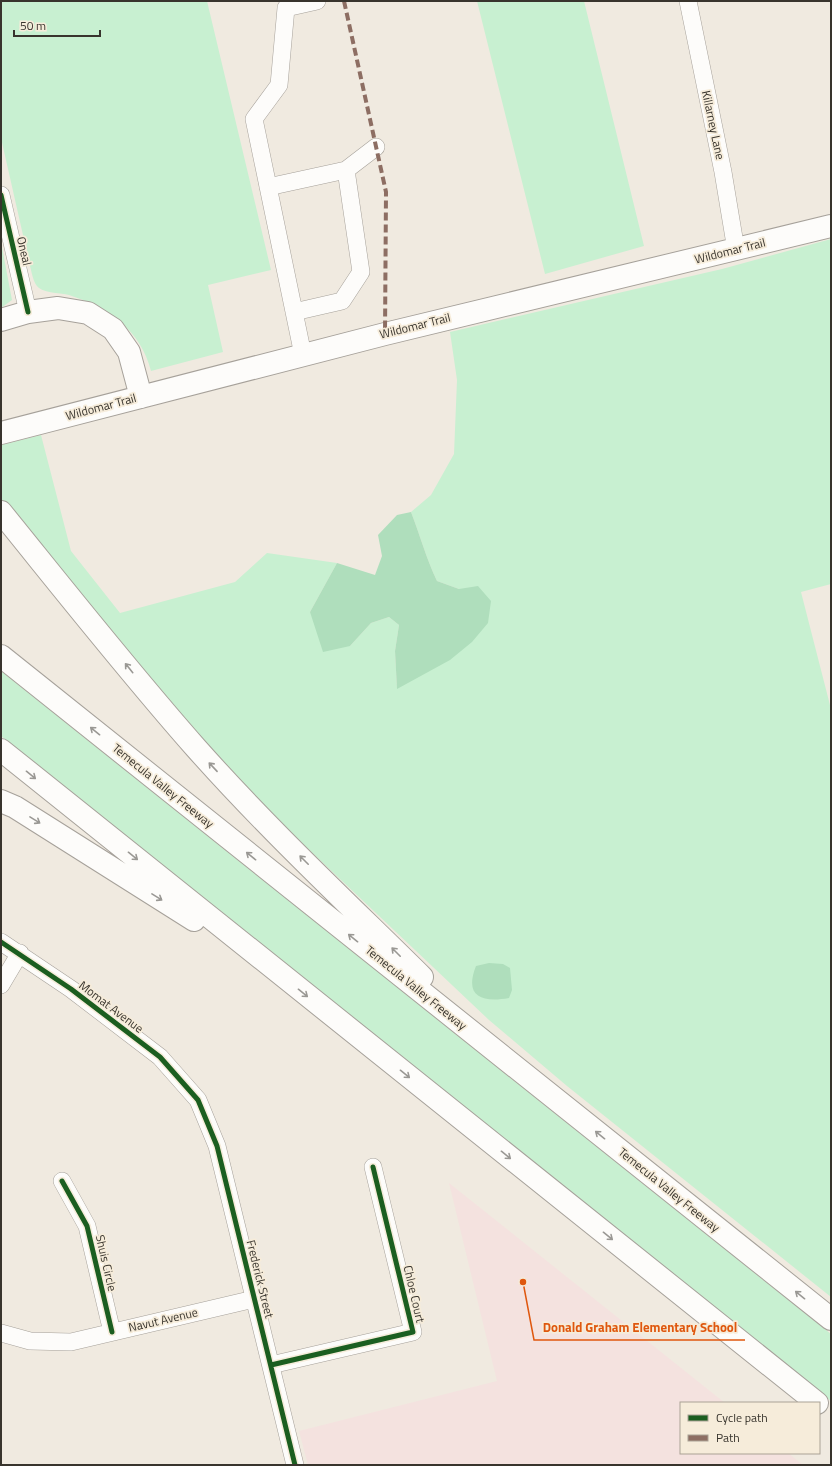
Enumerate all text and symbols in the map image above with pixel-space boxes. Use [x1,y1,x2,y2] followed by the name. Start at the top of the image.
[14,12,100,38] scale bar
[20,16,46,35] text: 50 m
[697,89,730,161] street label: Killarney Lane
[692,233,767,268] street label: Wildomar Trail
[12,235,37,267] street label: Oneal
[377,308,452,343] street label: Wildomar Trail
[63,388,138,425] street label: Wildomar Trail
[124,663,133,674] one-way arrow
[90,727,100,736] one-way arrow
[108,739,218,833] street label: Temecula Valley Freeway
[209,762,218,772] one-way arrow
[26,770,37,779] one-way arrow
[29,816,40,824] one-way arrow
[127,852,138,860] one-way arrow
[246,852,257,861] one-way arrow
[299,855,309,865] one-way arrow
[151,893,162,901] one-way arrow
[347,933,358,942] one-way arrow
[361,941,471,1035] street label: Temecula Valley Freeway
[391,947,401,957] one-way arrow
[75,976,148,1037] street label: Momat Avenue
[297,989,308,998] one-way arrow
[399,1070,410,1079] one-way arrow
[595,1131,606,1140] one-way arrow
[614,1143,724,1237] street label: Temecula Valley Freeway
[501,1151,512,1160] one-way arrow
[602,1232,613,1241] one-way arrow
[91,1233,122,1293] street label: Shuis Circle
[242,1238,280,1321] street label: Frederick Street
[399,1263,430,1325] street label: Chloe Court
[795,1290,806,1299] one-way arrow
[126,1302,199,1337] street label: Navut Avenue
[534,1315,745,1340] callout: Donald Graham Elementary School
[543,1317,737,1337] text: Donald Graham Elementary School
[680,1402,820,1454] legend
[716,1408,768,1427] text: Cycle path
[716,1428,740,1447] text: Path

